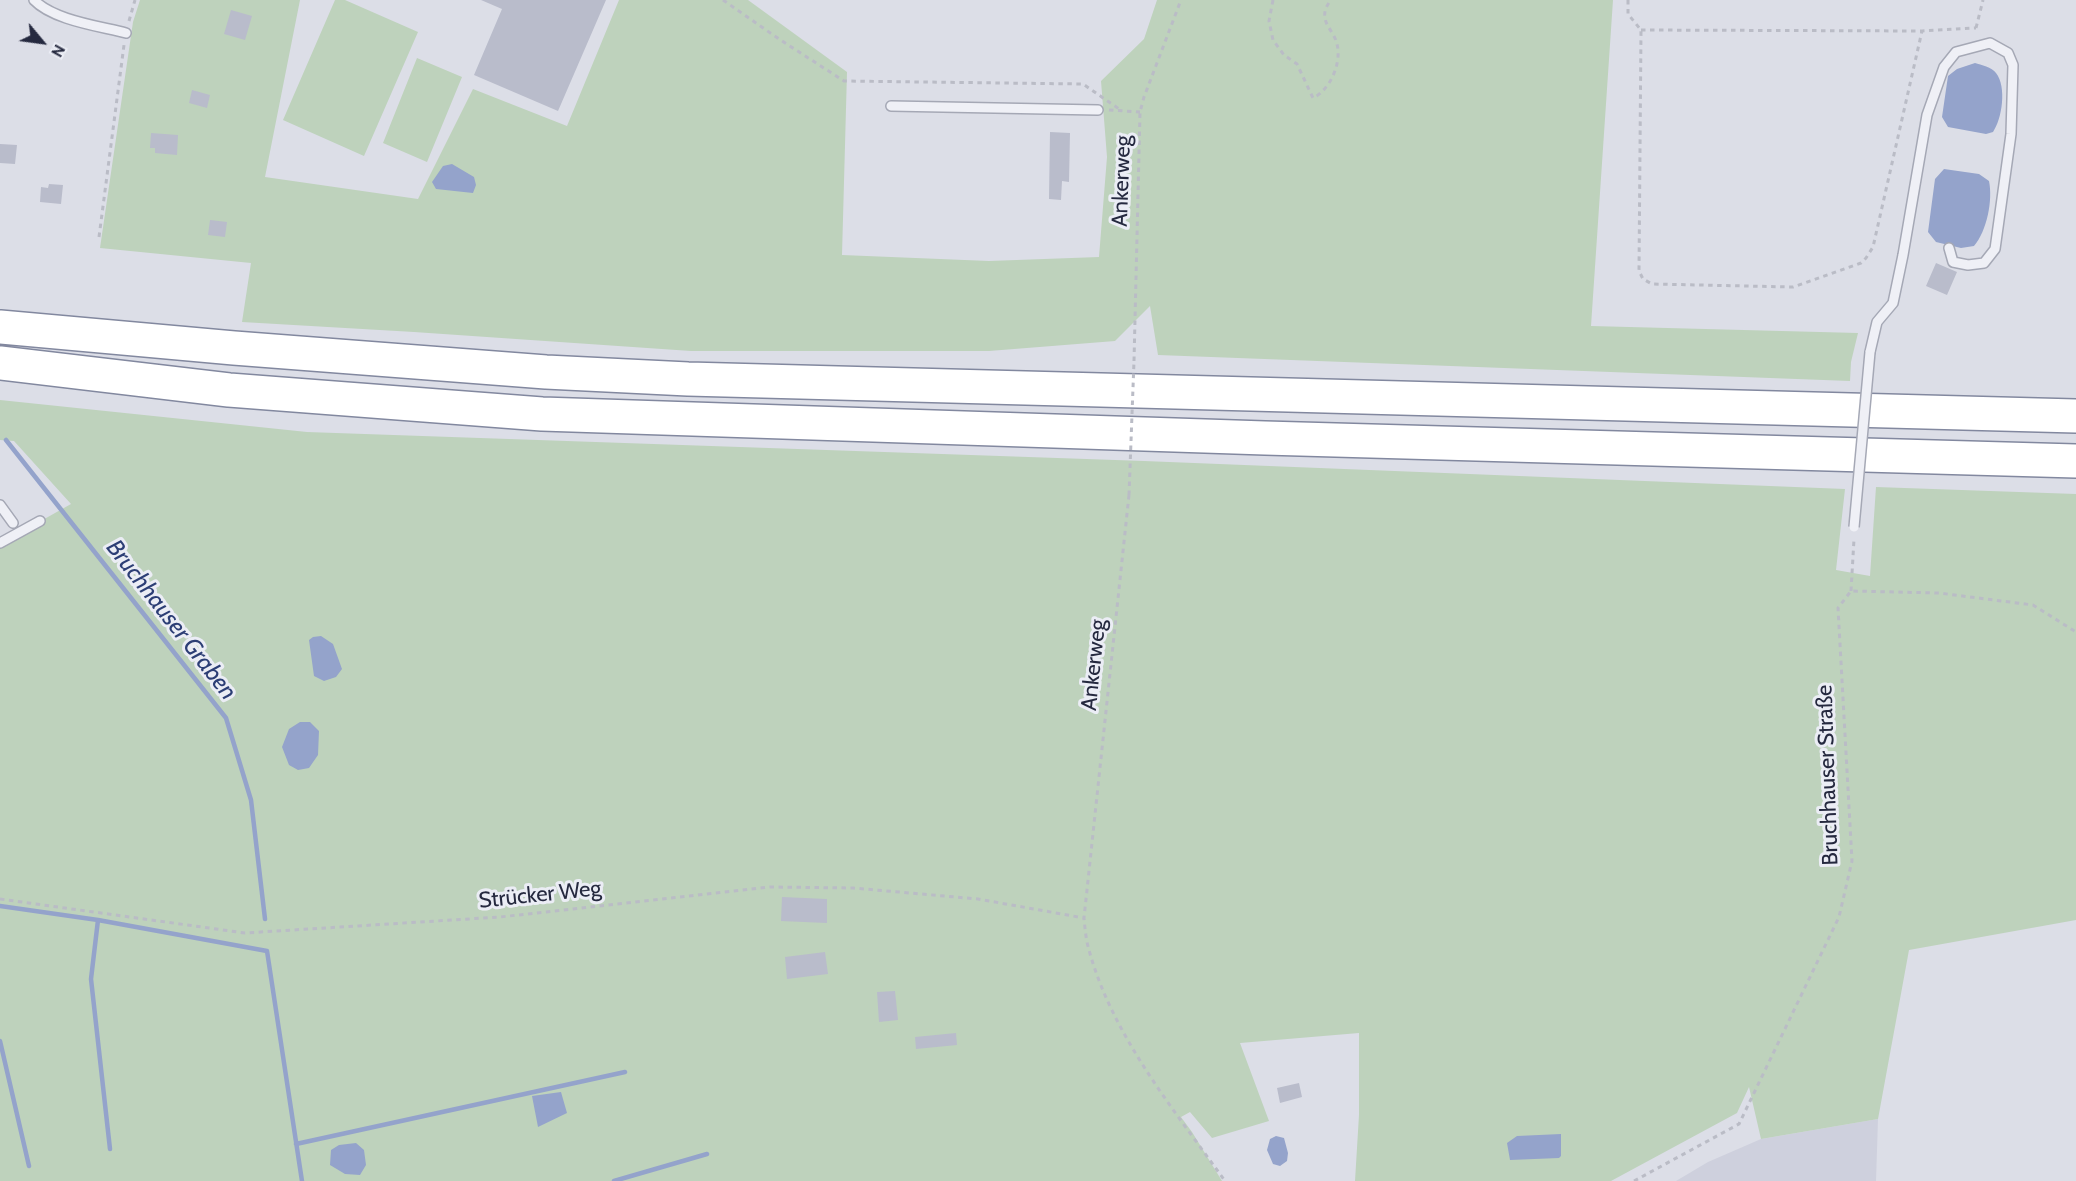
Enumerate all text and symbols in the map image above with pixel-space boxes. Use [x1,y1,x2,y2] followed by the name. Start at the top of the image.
[12,12,72,72] north arrow
[47,41,69,61] text: N
[1107,135,1137,227] street label: Ankerweg
[100,534,242,706] water label: Bruchhauser Graben
[1076,618,1112,712] street label: Ankerweg
[1812,684,1844,866] street label: Bruchhauser Straße
[477,875,603,915] street label: Strücker Weg

